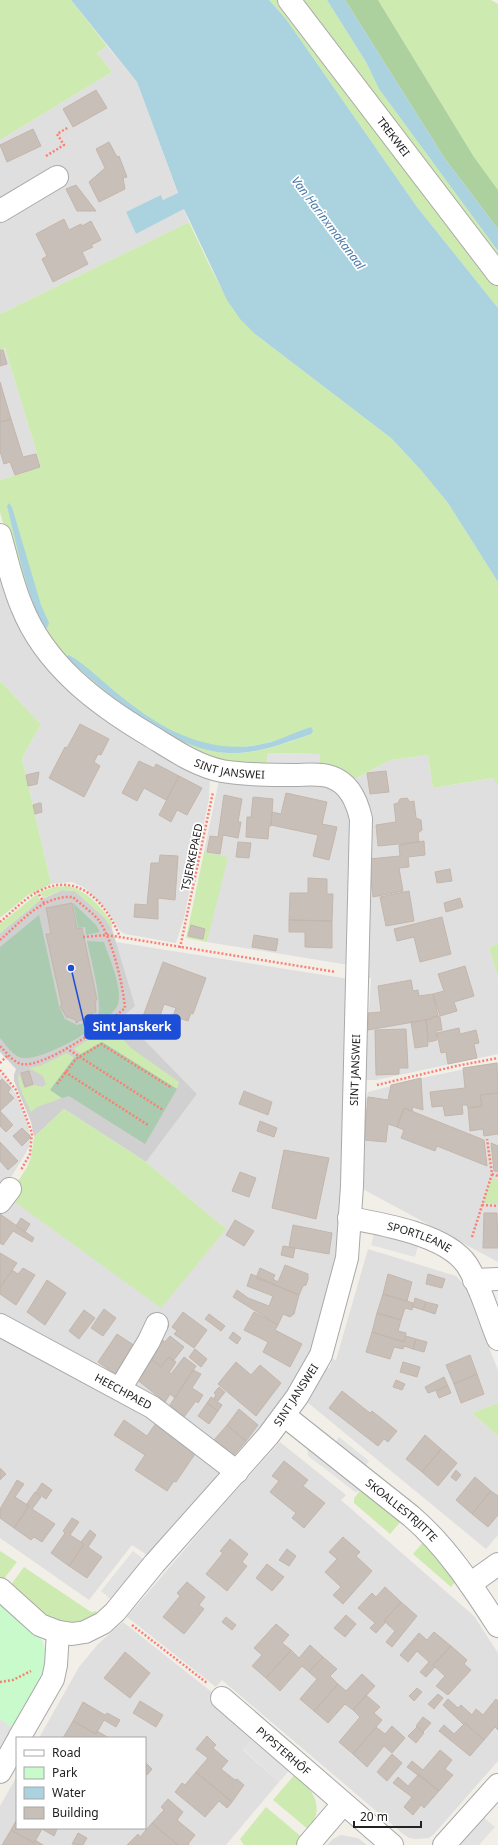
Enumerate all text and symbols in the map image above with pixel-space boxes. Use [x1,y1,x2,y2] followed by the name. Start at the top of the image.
[374,114,414,160] street label: TREKWEI
[288,173,370,274] water label: Van Harinxmakanaal
[192,755,265,782] street label: SINT JANSWEI
[177,822,206,892] street label: TSJERKEPAED
[85,1015,180,1039] callout: Sint Janskerk
[93,1018,172,1035] text: Sint Janskerk
[346,1034,363,1106] street label: SINT JANSWEI
[386,1218,455,1255] street label: SPORTLEANE
[270,1360,322,1429] street label: SINT JANSWEI
[92,1370,155,1413] street label: HEECHPAED
[363,1475,441,1545] street label: SKOALLESTRJITTE
[253,1723,314,1778] street label: PYPSTERHÔF
[16,1737,146,1829] legend
[52,1744,81,1761] text: Road
[52,1764,78,1781] text: Park
[52,1784,86,1801] text: Water
[354,1803,421,1829] scale bar
[52,1804,99,1821] text: Building
[360,1808,388,1825] text: 20 m

